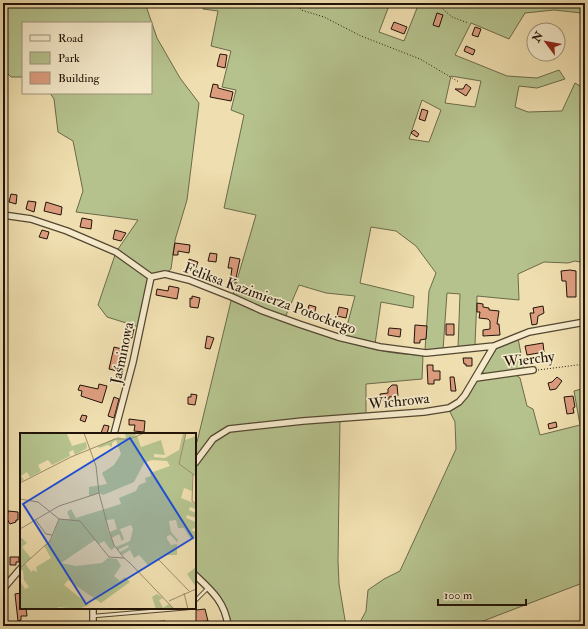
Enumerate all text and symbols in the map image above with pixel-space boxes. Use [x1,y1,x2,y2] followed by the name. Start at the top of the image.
[22,22,152,94] legend
[526,22,566,62] north arrow
[529,28,547,45] text: N
[58,31,83,46] text: Road
[58,51,80,66] text: Park
[58,71,101,86] text: Building
[181,258,359,339] street label: Feliksa Kazimierza Potockiego
[106,320,139,387] street label: Jaśminowa
[501,347,556,372] street label: Wierchy
[367,389,431,414] street label: Wichrowa
[20,433,196,609] inset map
[438,581,526,607] scale bar
[444,588,473,603] text: 100 m

